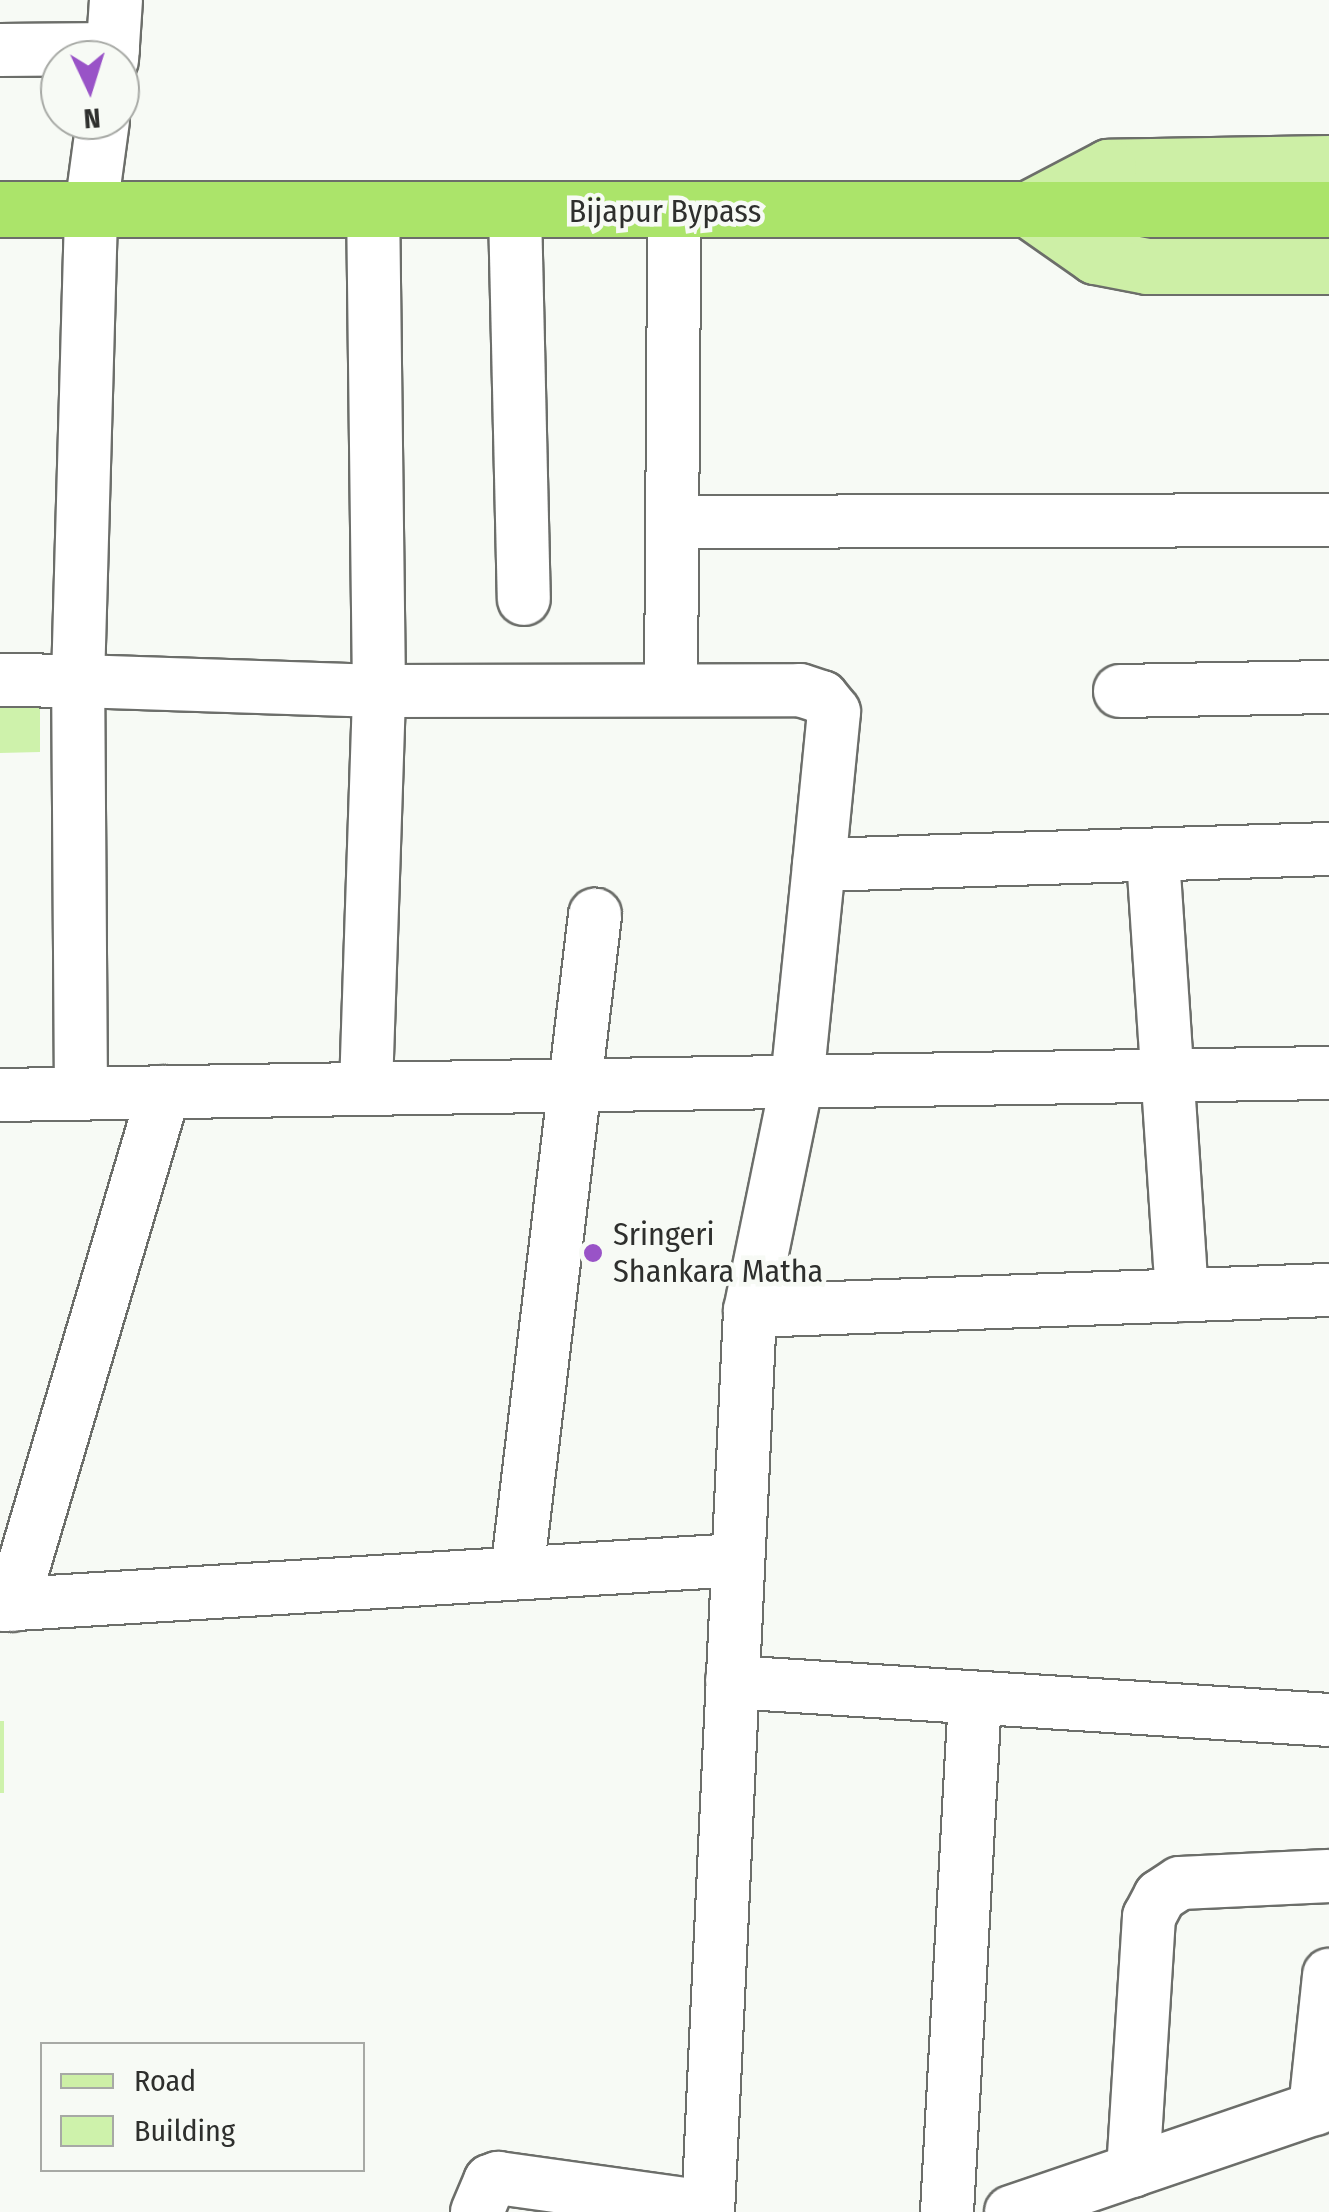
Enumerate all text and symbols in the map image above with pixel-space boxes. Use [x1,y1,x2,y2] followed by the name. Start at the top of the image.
[40,40,140,140] north arrow
[82,101,102,135] text: N
[569,192,761,230] street label: Bijapur Bypass
[613,1216,823,1291] place label: Sringeri Shankara Matha
[582,1242,604,1264] marker: Sringeri Shankara Matha
[40,2042,365,2172] legend
[134,2063,196,2099] text: Road
[134,2113,235,2149] text: Building

